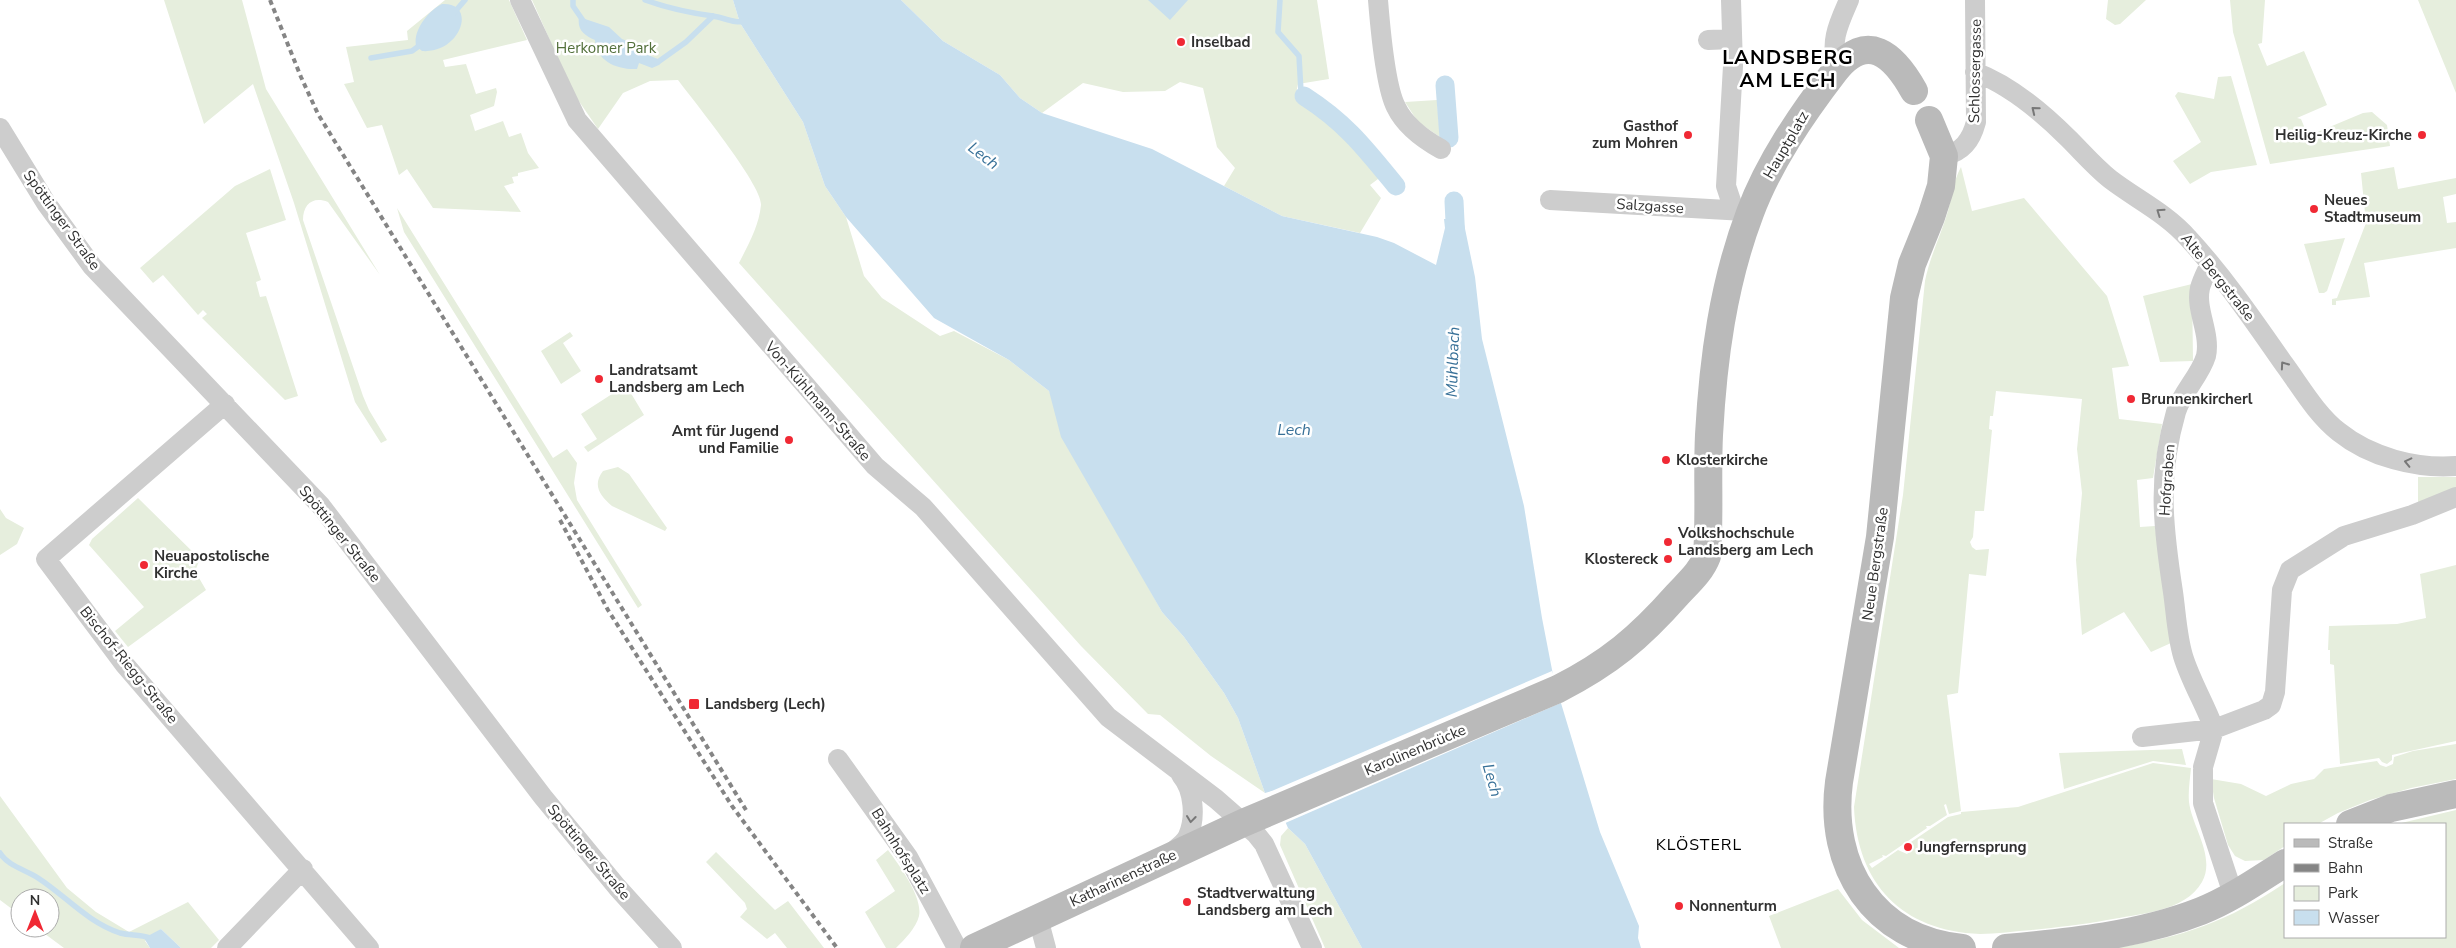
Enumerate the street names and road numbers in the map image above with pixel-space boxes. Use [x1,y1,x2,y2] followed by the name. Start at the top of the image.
[1964,19,1986,123] street label: Schlossergasse
[1759,107,1813,182] street label: Hauptplatz
[19,166,105,274] street label: Spöttinger Straße
[1616,194,1684,218] street label: Salzgasse
[2176,229,2260,325] street label: Alte Bergstraße
[760,336,875,465] street label: Von-Kühlmann-Straße
[2155,444,2179,516] street label: Hofgraben
[295,481,385,587] street label: Spöttinger Straße
[1857,506,1893,622] street label: Neue Bergstraße
[75,602,183,728] street label: Bischof-Riegg-Straße
[1361,720,1469,780] street label: Karolinenbrücke
[543,800,635,904] street label: Spöttinger Straße
[867,804,935,898] street label: Bahnhofsplatz
[1066,844,1180,912] street label: Katharinenstraße

